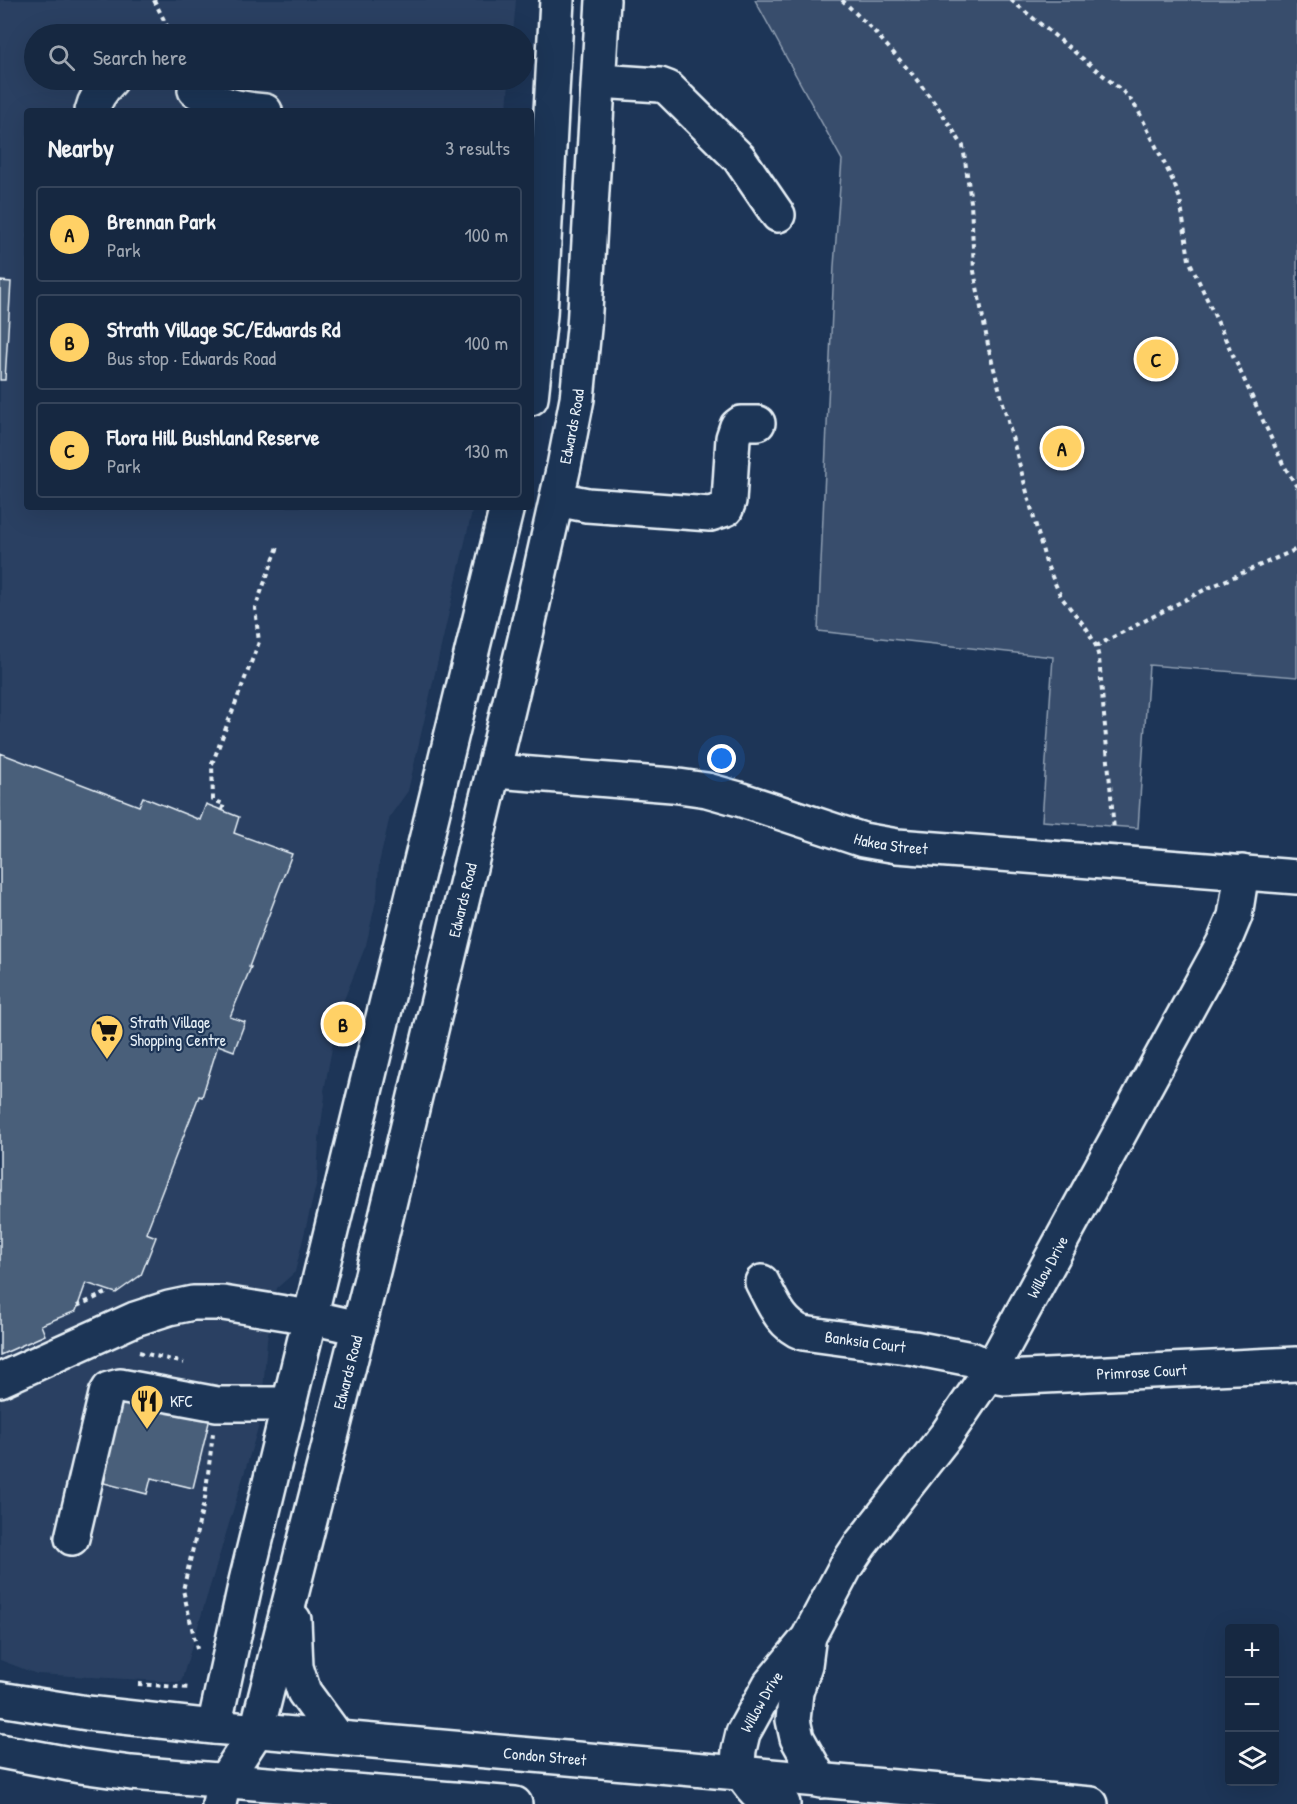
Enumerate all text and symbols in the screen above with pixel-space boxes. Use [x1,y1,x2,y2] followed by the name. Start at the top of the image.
[24,24,534,90] search box
[45,41,78,74] icon: search
[93,42,187,72] text: Search here
[48,130,114,165] text: Nearby
[445,134,510,161] text: 3 results
[107,206,216,236] text: Brennan Park
[65,221,74,248] text: A
[465,221,508,248] text: 100 m
[107,236,140,263] text: Park
[107,314,340,344] text: Strath Village SC/Edwards Rd
[64,329,75,356] text: B
[465,329,508,356] text: 100 m
[1136,336,1176,382] pin: C
[107,344,276,371] text: Bus stop · Edwards Road
[554,388,589,466] street label: Edwards Road
[107,422,320,452] text: Flora Hill Bushland Reserve
[1042,426,1082,470] pin: A
[64,437,75,464] text: C
[465,437,508,464] text: 130 m
[107,452,140,479] text: Park
[707,744,736,773] your location
[851,827,929,859] street label: Hakea Street
[443,861,482,939] street label: Edwards Road
[324,1002,362,1046] pin: B
[130,1011,227,1051] place label: Strath Village Shopping Centre
[89,1013,125,1060] supermarket icon: Strath Village Shopping Centre
[1021,1231,1073,1302] street label: Willow Drive
[823,1325,908,1358] street label: Banksia Court
[327,1333,367,1412] street label: Edwards Road
[1096,1358,1188,1385] street label: Primrose Court
[129,1383,165,1430] restaurant icon: KFC
[170,1390,193,1412] place label: KFC
[1225,1624,1279,1786] map controls
[1225,1624,1279,1678] button: +
[735,1665,788,1736] street label: Willow Drive
[1225,1678,1279,1732] button: −
[1225,1732,1279,1786] button: layers
[502,1741,588,1771] street label: Condon Street

